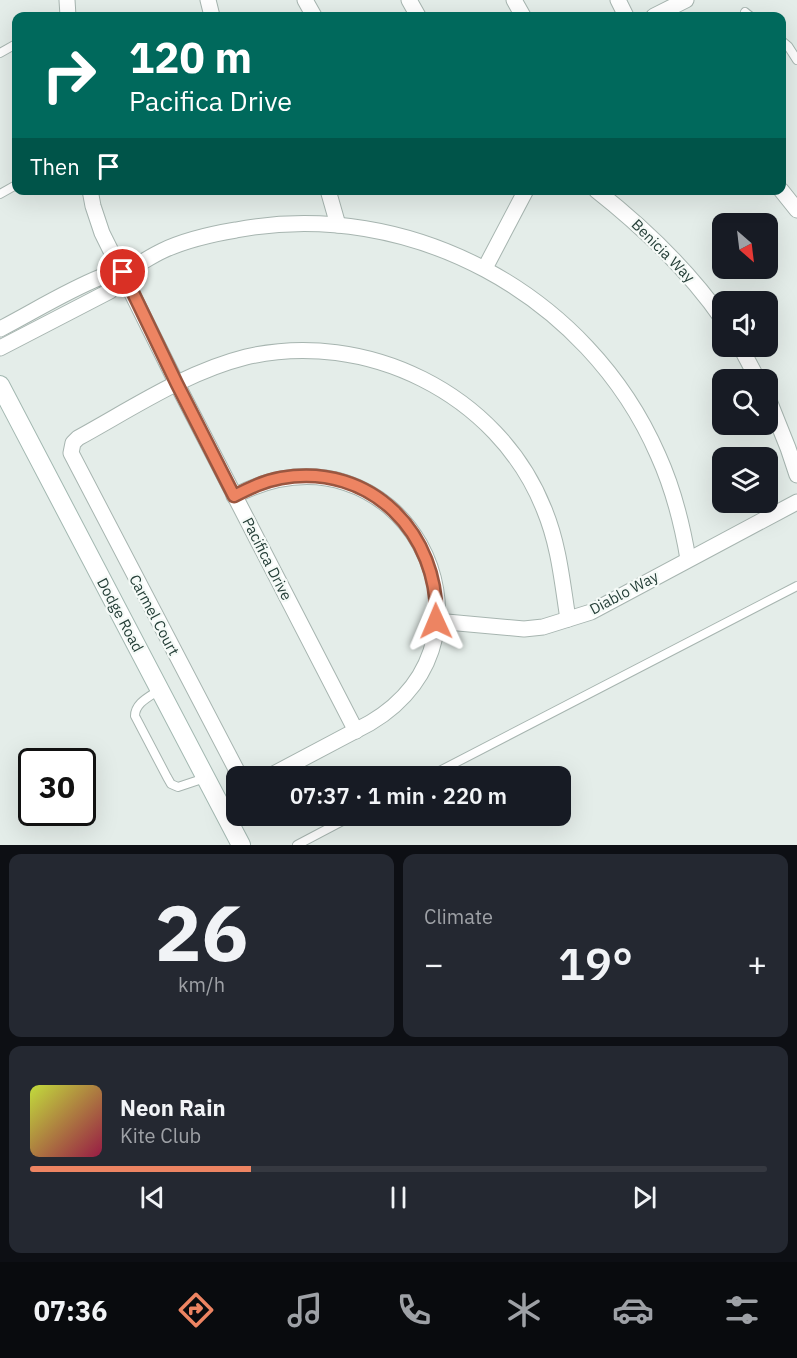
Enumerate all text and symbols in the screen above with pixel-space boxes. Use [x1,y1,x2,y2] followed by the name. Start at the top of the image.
[129,30,252,85] text: 120 m
[30,36,108,114] icon: right
[129,83,292,118] text: Pacifica Drive
[92,150,125,183] icon: arrive
[30,152,80,181] text: Then
[712,213,778,279] north arrow
[712,213,778,513] map controls
[628,215,699,287] street label: Benicia Way
[97,246,148,297] pin
[106,255,139,288] icon: arrive
[712,291,778,357] button: sound
[712,369,778,435] button: search
[712,447,778,513] button: layers
[238,514,296,603] street label: Pacifica Drive
[586,566,662,619] street label: Diablo Way
[125,571,184,658] street label: Carmel Court
[93,574,148,655] street label: Dodge Road
[404,589,468,653] position arrow
[18,748,96,826] speed limit sign: 30
[290,781,507,810] text: 07:37 · 1 min · 220 m
[155,881,248,982] text: 26
[424,903,493,930] text: Climate
[558,934,633,992] text: 19°
[424,942,444,985] text: −
[747,942,767,985] text: +
[178,971,225,998] text: km/h
[120,1093,226,1122] text: Neon Rain
[120,1122,201,1149] text: Kite Club
[136,1181,169,1214] icon: previous
[382,1181,415,1214] icon: pause
[628,1181,661,1214] icon: next
[175,1289,217,1331] icon: directions
[284,1289,326,1331] icon: music
[393,1289,435,1331] icon: phone
[503,1289,545,1331] icon: climate
[612,1289,654,1331] icon: car
[721,1289,763,1331] icon: filters
[34,1293,107,1328] text: 07:36

